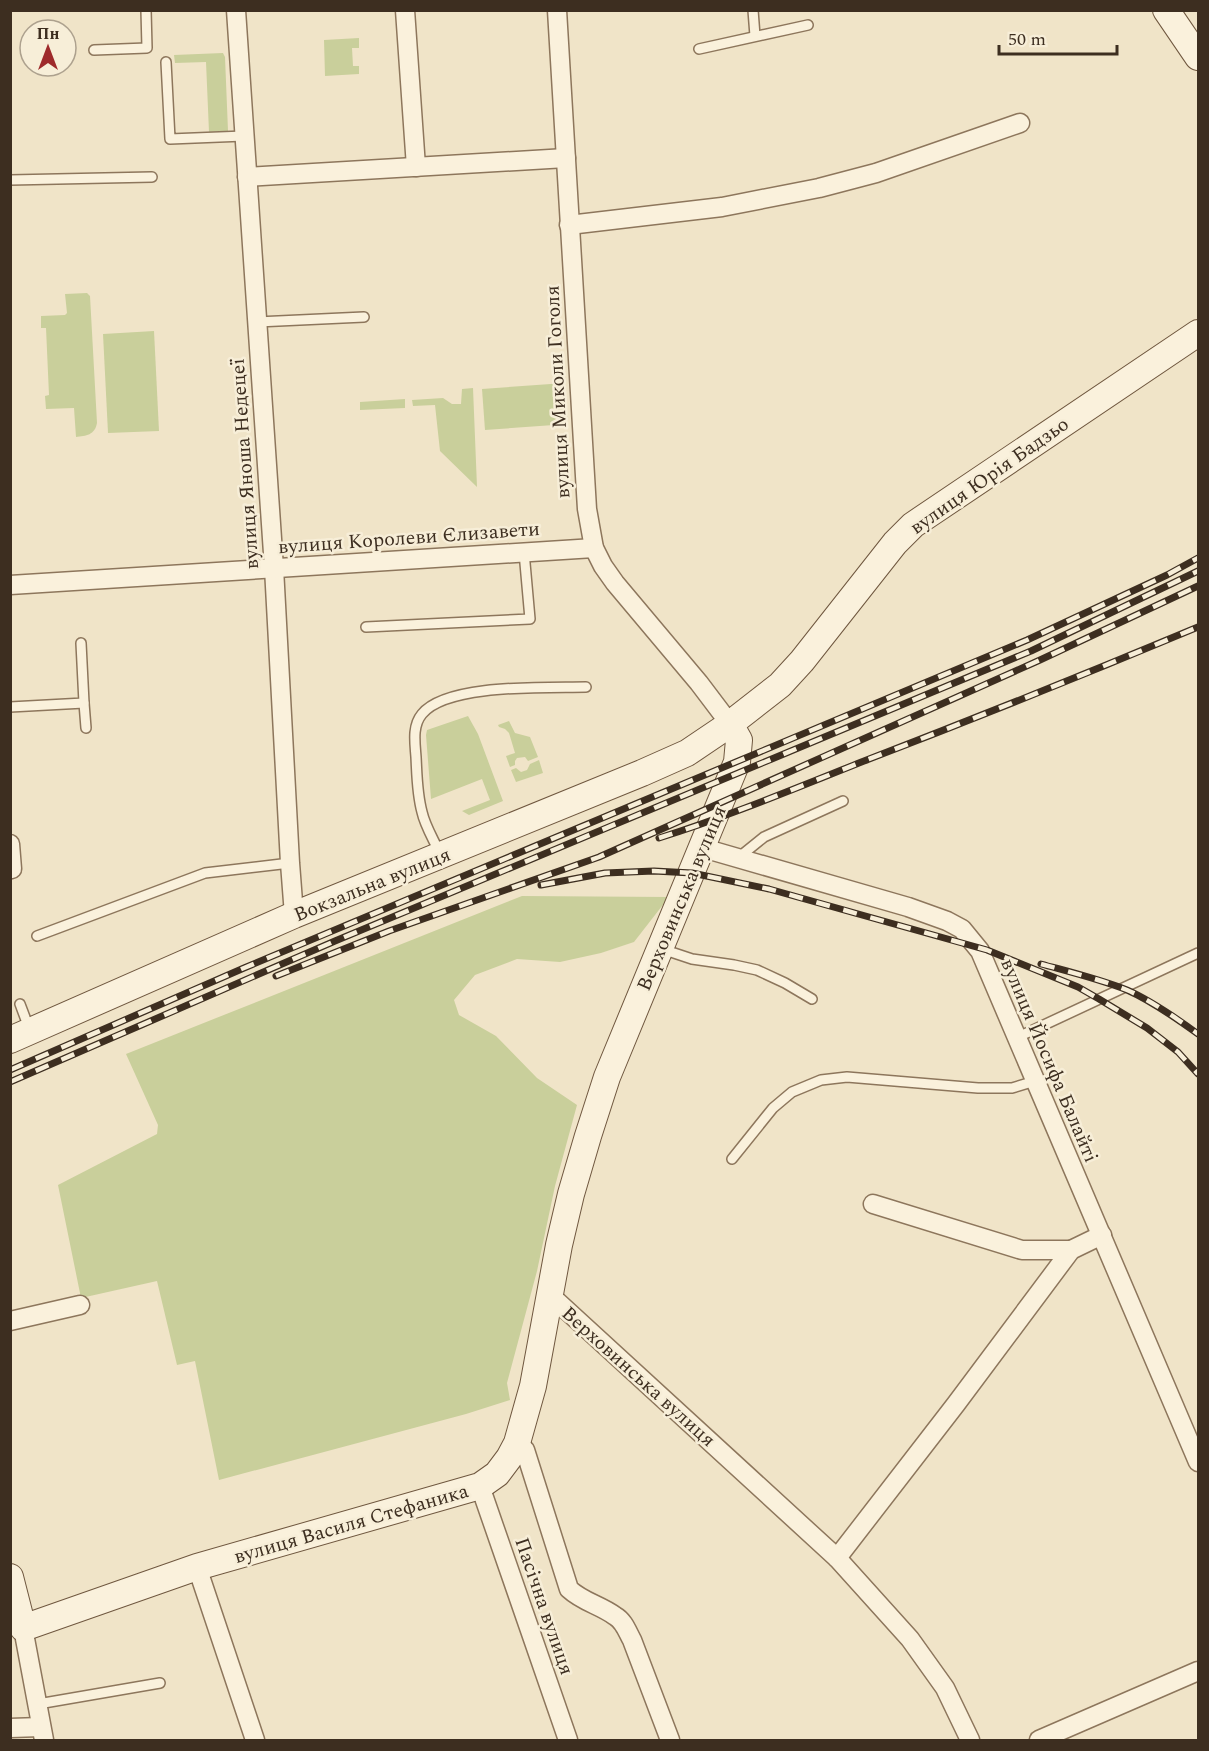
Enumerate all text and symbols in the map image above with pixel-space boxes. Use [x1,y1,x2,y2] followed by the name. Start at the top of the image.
[18,18,78,78] north arrow
[999,18,1118,56] scale bar
[36,22,60,46] text: Пн
[1008,26,1046,53] text: 50 m
[537,285,579,499] street label: вулиця Миколи Гоголя
[223,357,267,570] street label: вулиця Яноша Недецеї
[904,409,1075,542] street label: вулиця Юрія Бадзьо
[277,514,541,562] street label: вулиця Королеви Єлизавети
[629,801,735,996] street label: Верховинська вулиця
[289,840,455,930] street label: Вокзальна вулиця
[992,954,1106,1167] street label: вулиця Йосифа Балайті
[554,1299,722,1454] street label: Верховинська вулиця
[230,1476,472,1572] street label: вулиця Василя Стефаника
[506,1534,582,1679] street label: Пасічна вулиця

